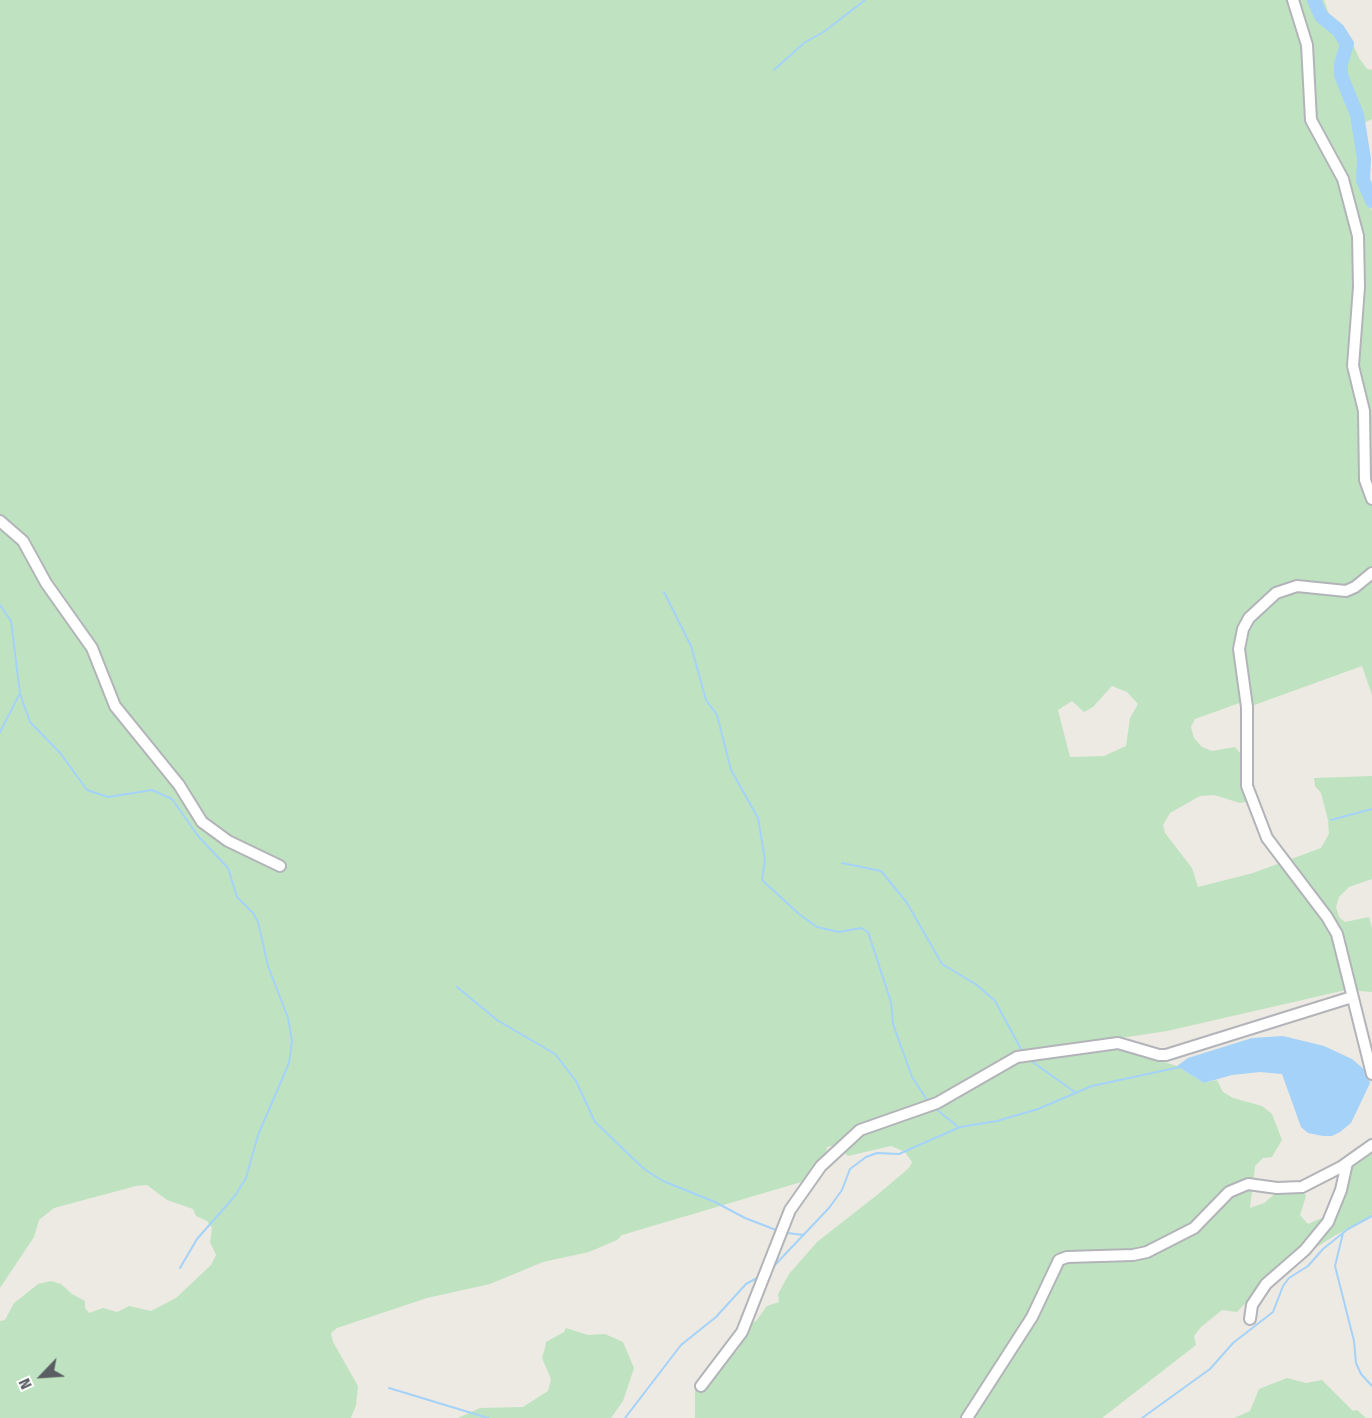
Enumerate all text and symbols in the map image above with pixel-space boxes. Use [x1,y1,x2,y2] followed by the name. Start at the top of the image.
[12,1346,72,1406] north arrow
[15,1375,36,1392] text: N

